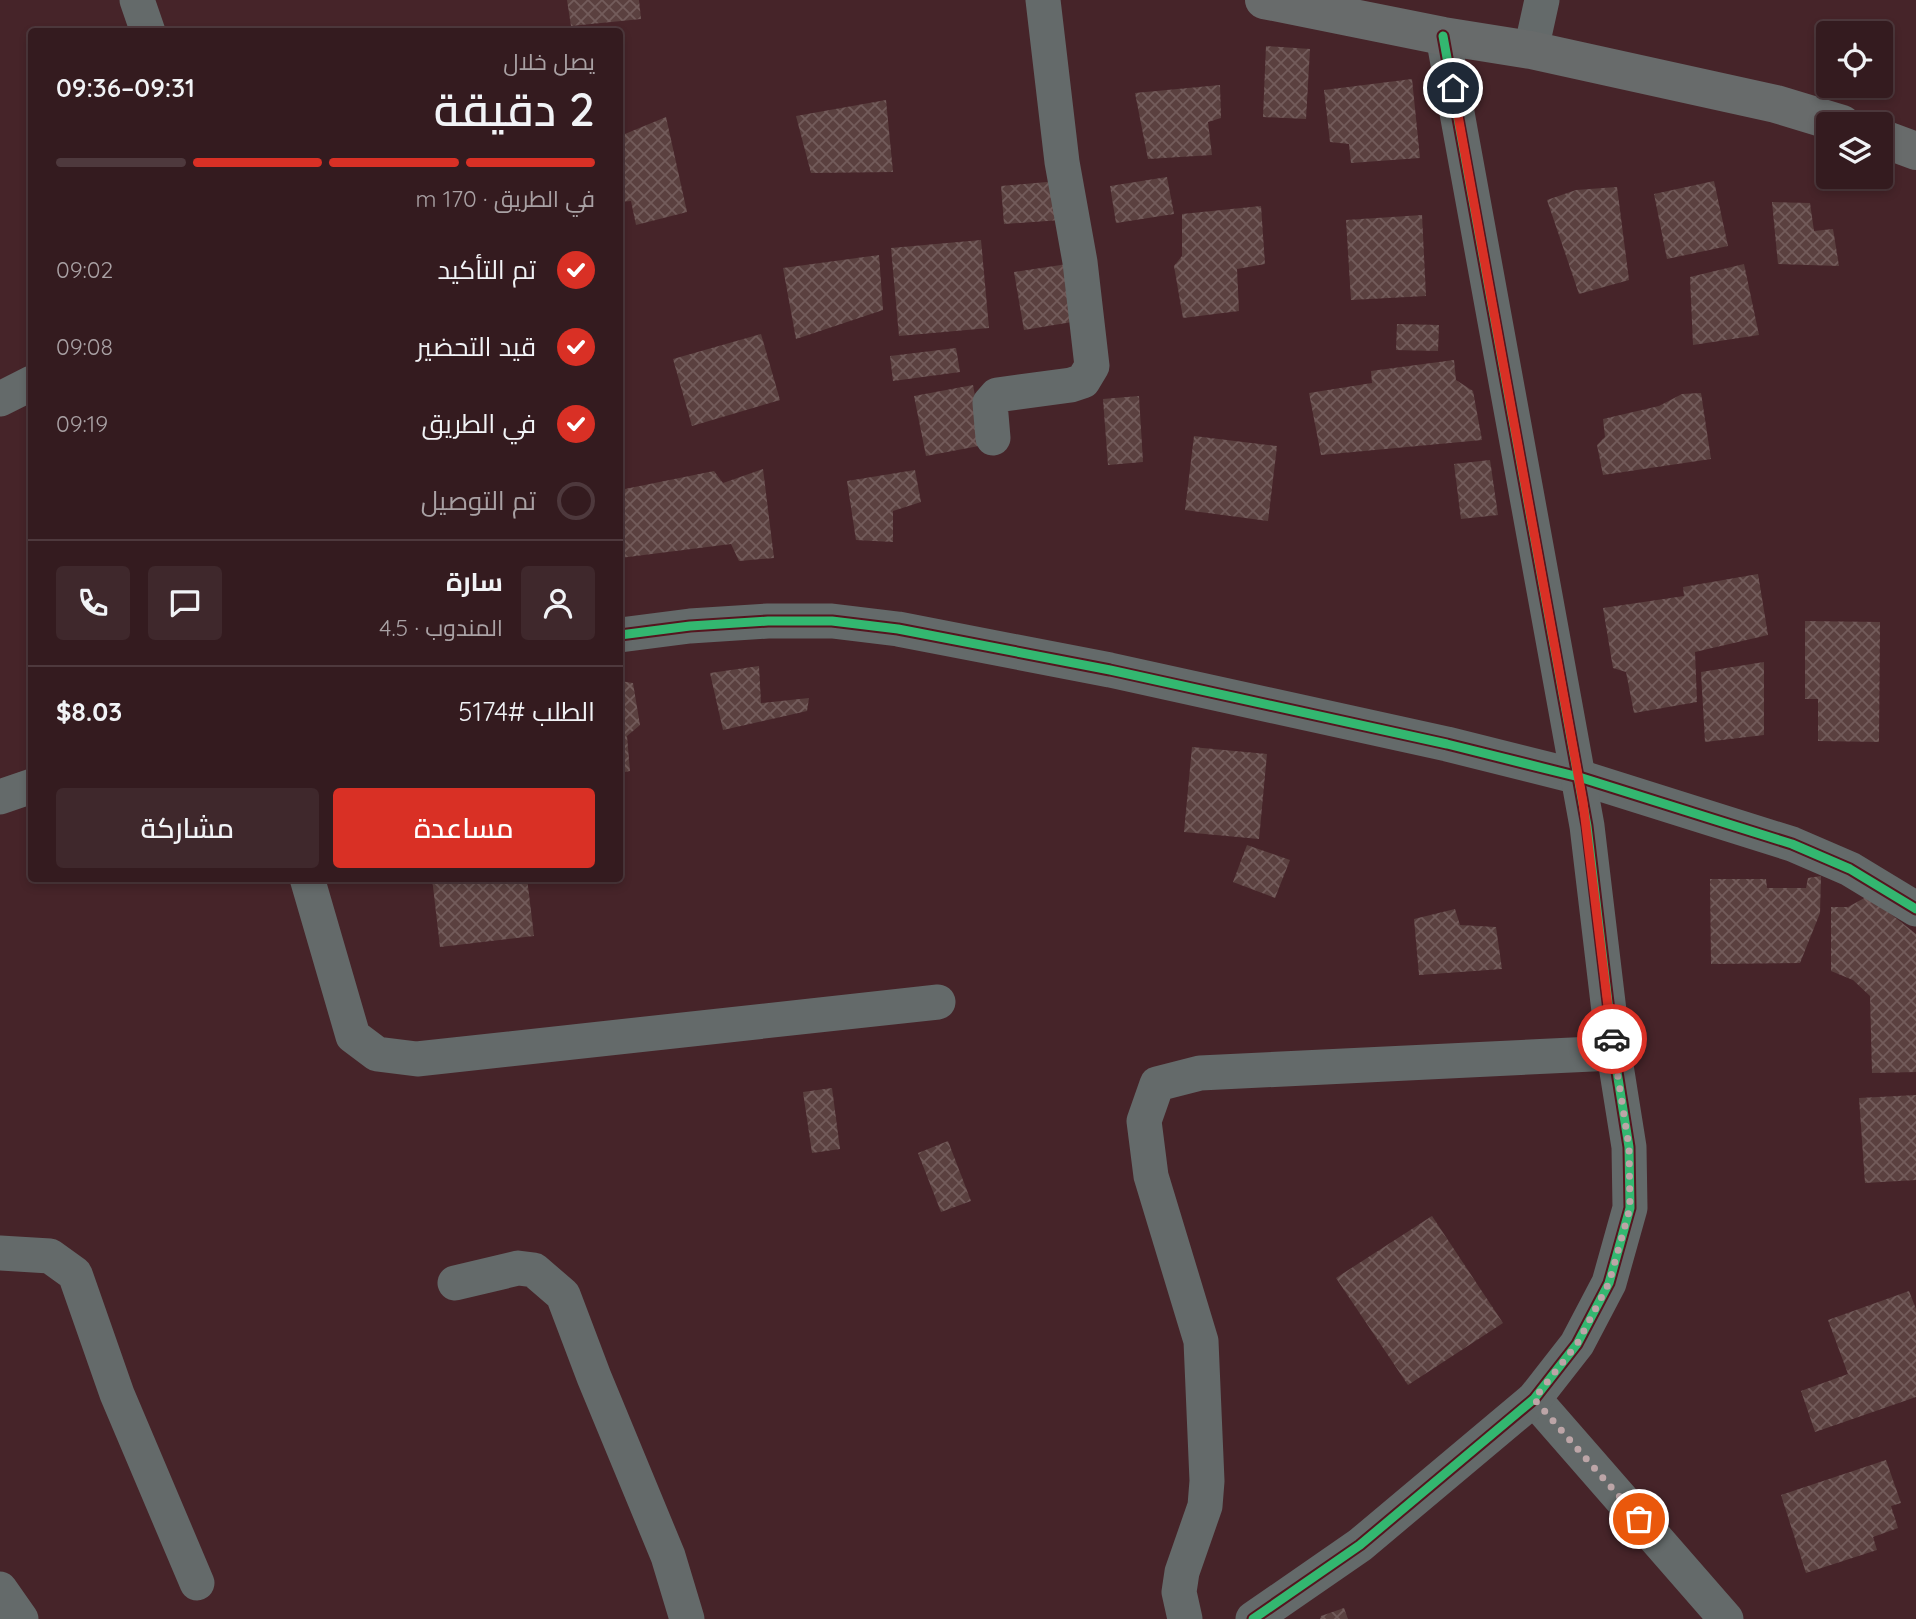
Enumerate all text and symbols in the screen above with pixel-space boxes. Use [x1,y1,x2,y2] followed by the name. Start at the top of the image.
[1816,21,1893,189] map controls
[1816,21,1893,98] button: locate
[503,47,595,76] text: يصل خلال
[1423,58,1483,118] pin
[1434,69,1472,107] icon: home
[56,71,195,104] text: 09:31–09:36
[434,80,595,138] text: 2 دقيقة
[1816,112,1893,189] button: layers
[415,184,595,213] text: في الطريق · 170 m
[557,251,595,289] icon: check
[438,253,536,286] text: تم التأكيد
[56,255,113,284] text: 09:02
[557,328,595,366] icon: check
[416,330,536,363] text: قيد التحضير
[56,332,113,361] text: 09:08
[557,405,595,443] icon: check
[422,407,536,440] text: في الطريق
[56,409,108,438] text: 09:19
[421,484,536,517] text: تم التوصيل
[446,565,503,598] text: سارة
[56,566,130,640] button: phone
[148,566,222,640] button: chat
[521,566,595,640] button: person
[379,613,503,642] text: المندوب · 4.5
[56,695,122,728] text: $8.03
[458,695,595,728] text: الطلب #5174
[56,788,319,868] button: مشاركة
[333,788,595,868] button: مساعدة
[1577,1004,1647,1074] courier
[1593,1020,1631,1058] icon: car
[1609,1489,1669,1549] pin
[1620,1500,1658,1538] icon: bag

